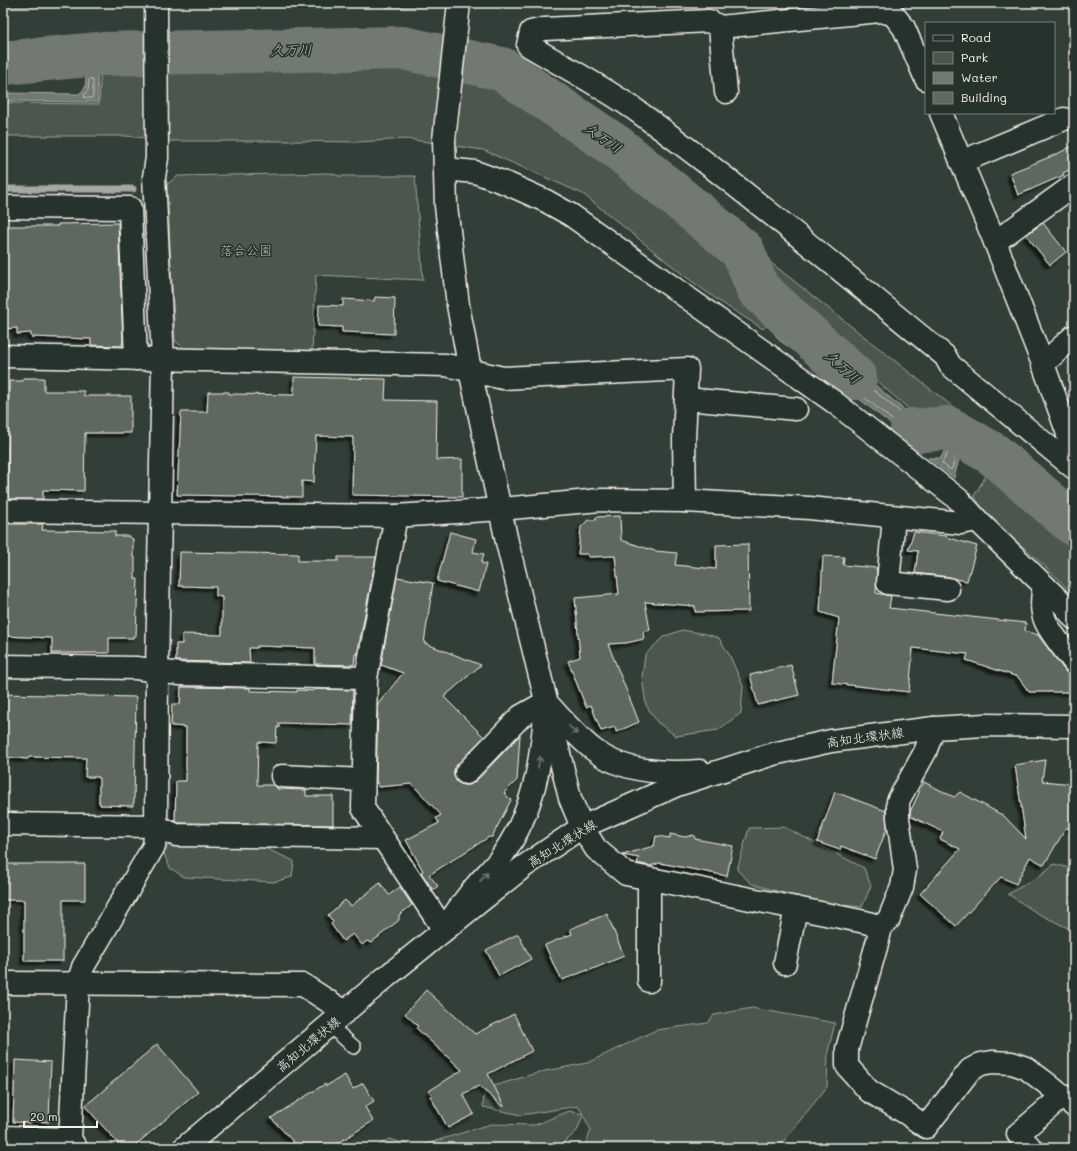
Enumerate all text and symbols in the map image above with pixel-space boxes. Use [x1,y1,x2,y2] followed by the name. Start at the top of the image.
[925,22,1055,114] legend
[961,29,991,45] text: Road
[270,40,312,59] water label: 久万川
[961,49,988,65] text: Park
[961,69,998,85] text: Water
[961,89,1007,105] text: Building
[581,118,626,157] water label: 久万川
[220,241,272,258] park label: 落合公園
[821,346,865,388] water label: 久万川
[825,723,906,750] street label: 高知北環状線
[568,725,578,735] one-way arrow
[536,756,544,769] one-way arrow
[524,814,600,870] street label: 高知北環状線
[479,872,489,882] one-way arrow
[272,1011,344,1075] street label: 高知北環状線
[24,1103,97,1129] scale bar
[30,1108,58,1124] text: 20 m

